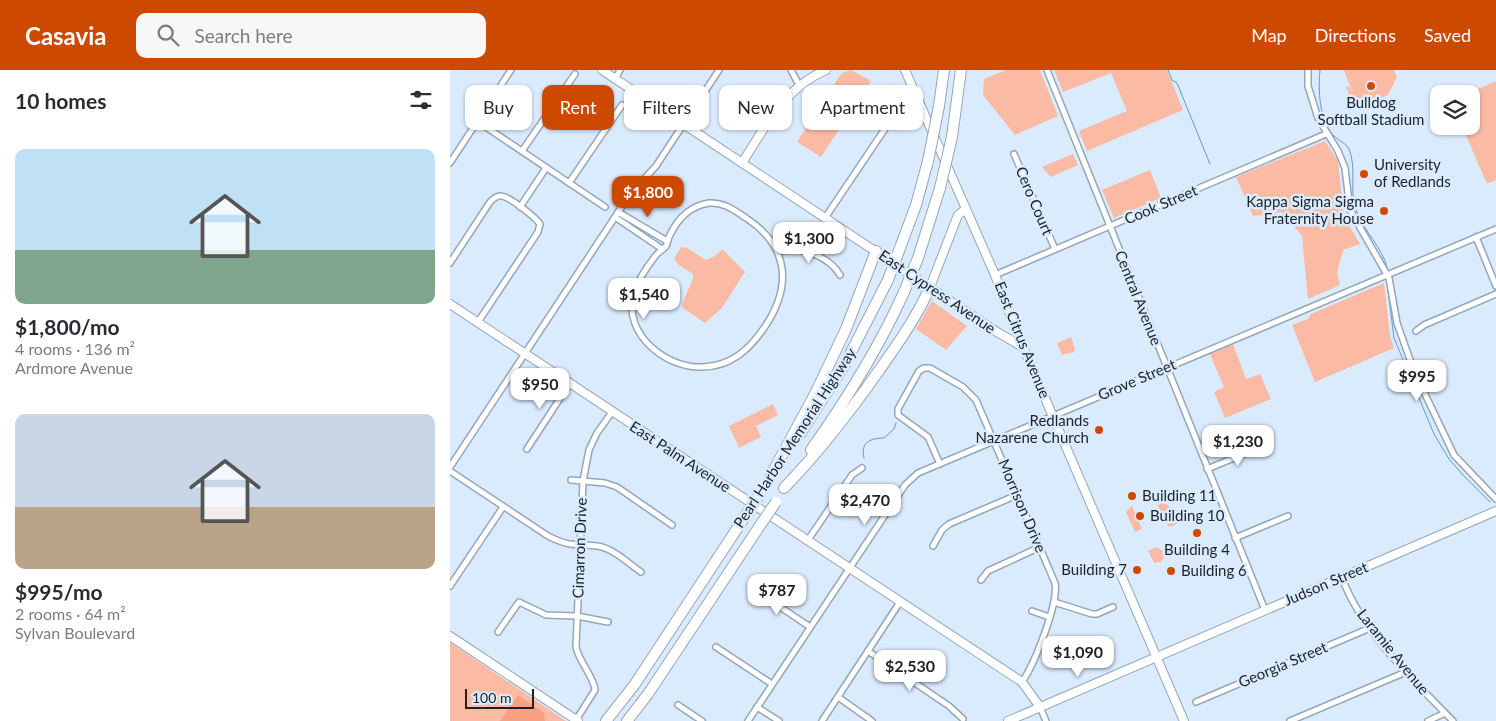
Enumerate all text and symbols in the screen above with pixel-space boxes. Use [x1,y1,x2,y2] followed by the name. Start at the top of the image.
[136,13,486,58] search box
[25,21,106,50] text: Casavia
[154,21,182,49] icon: search
[194,24,292,47] text: Search here
[1251,24,1287,46] text: Map
[1315,24,1396,46] text: Directions
[1424,24,1471,46] text: Saved
[1365,80,1377,92] marker: Bulldog Softball Stadium
[465,85,532,130] chip: Buy
[542,85,614,130] chip: Rent
[624,85,709,130] chip: Filters
[719,85,792,130] chip: New
[802,85,923,130] chip: Apartment
[1430,85,1480,135] map controls
[1430,85,1480,135] button: layers
[407,86,435,114] icon: filters
[15,88,106,113] text: 10 homes
[1318,93,1424,128] place label: Bulldog Softball Stadium
[1374,155,1451,190] place label: University of Redlands
[1012,164,1058,238] street label: Cero Court
[1358,168,1370,180] marker: University of Redlands
[607,176,689,218] pin: $1,800
[1121,180,1201,228] street label: Cook Street
[180,181,270,271] icon: home
[623,182,673,201] text: $1,800
[1246,192,1374,227] place label: Kappa Sigma Sigma Fraternity House
[1378,205,1390,217] marker: Kappa Sigma Sigma Fraternity House
[768,222,850,264] pin: $1,300
[784,228,834,247] text: $1,300
[876,245,999,337] street label: East Cypress Avenue
[1112,248,1166,348] street label: Central Avenue
[603,278,685,320] pin: $1,540
[991,279,1055,401] street label: East Citrus Avenue
[619,284,669,303] text: $1,540
[15,314,120,339] text: $1,800/mo
[15,339,135,358] text: 4 rooms · 136 m²
[729,344,859,531] street label: Pearl Harbor Memorial Highway
[1095,354,1179,404] street label: Grove Street
[15,358,133,377] text: Ardmore Avenue
[1387,360,1447,402] pin: $995
[1398,366,1436,385] text: $995
[510,368,570,410] pin: $950
[521,374,559,393] text: $950
[975,411,1089,446] place label: Redlands Nazarene Church
[627,417,735,496] street label: East Palm Avenue
[1093,424,1105,436] marker: Redlands Nazarene Church
[1197,424,1279,467] pin: $1,230
[1213,431,1263,450] text: $1,230
[180,446,270,536] icon: home
[995,456,1051,555] street label: Morrison Drive
[824,484,906,526] pin: $2,470
[1142,486,1216,504] place label: Building 11
[840,490,890,509] text: $2,470
[1126,490,1138,502] marker: Building 11
[568,497,590,598] street label: Cimarron Drive
[1150,506,1225,524] place label: Building 10
[1134,510,1146,522] marker: Building 10
[1191,527,1203,539] marker: Building 4
[1164,540,1230,558] place label: Building 4
[1281,557,1371,609] street label: Judson Street
[1061,560,1127,578] place label: Building 7
[1181,561,1247,579] place label: Building 6
[1131,564,1143,576] marker: Building 7
[1165,565,1177,577] marker: Building 6
[747,574,807,616] pin: $787
[15,579,103,604] text: $995/mo
[758,580,796,599] text: $787
[15,604,126,623] text: 2 rooms · 64 m²
[1354,605,1434,698] street label: Laramie Avenue
[15,623,135,642] text: Sylvan Boulevard
[1037,636,1119,678] pin: $1,090
[1235,637,1330,691] street label: Georgia Street
[1053,642,1103,661] text: $1,090
[869,650,951,692] pin: $2,530
[885,656,935,675] text: $2,530
[465,686,534,709] scale bar
[472,689,511,706] text: 100 m

